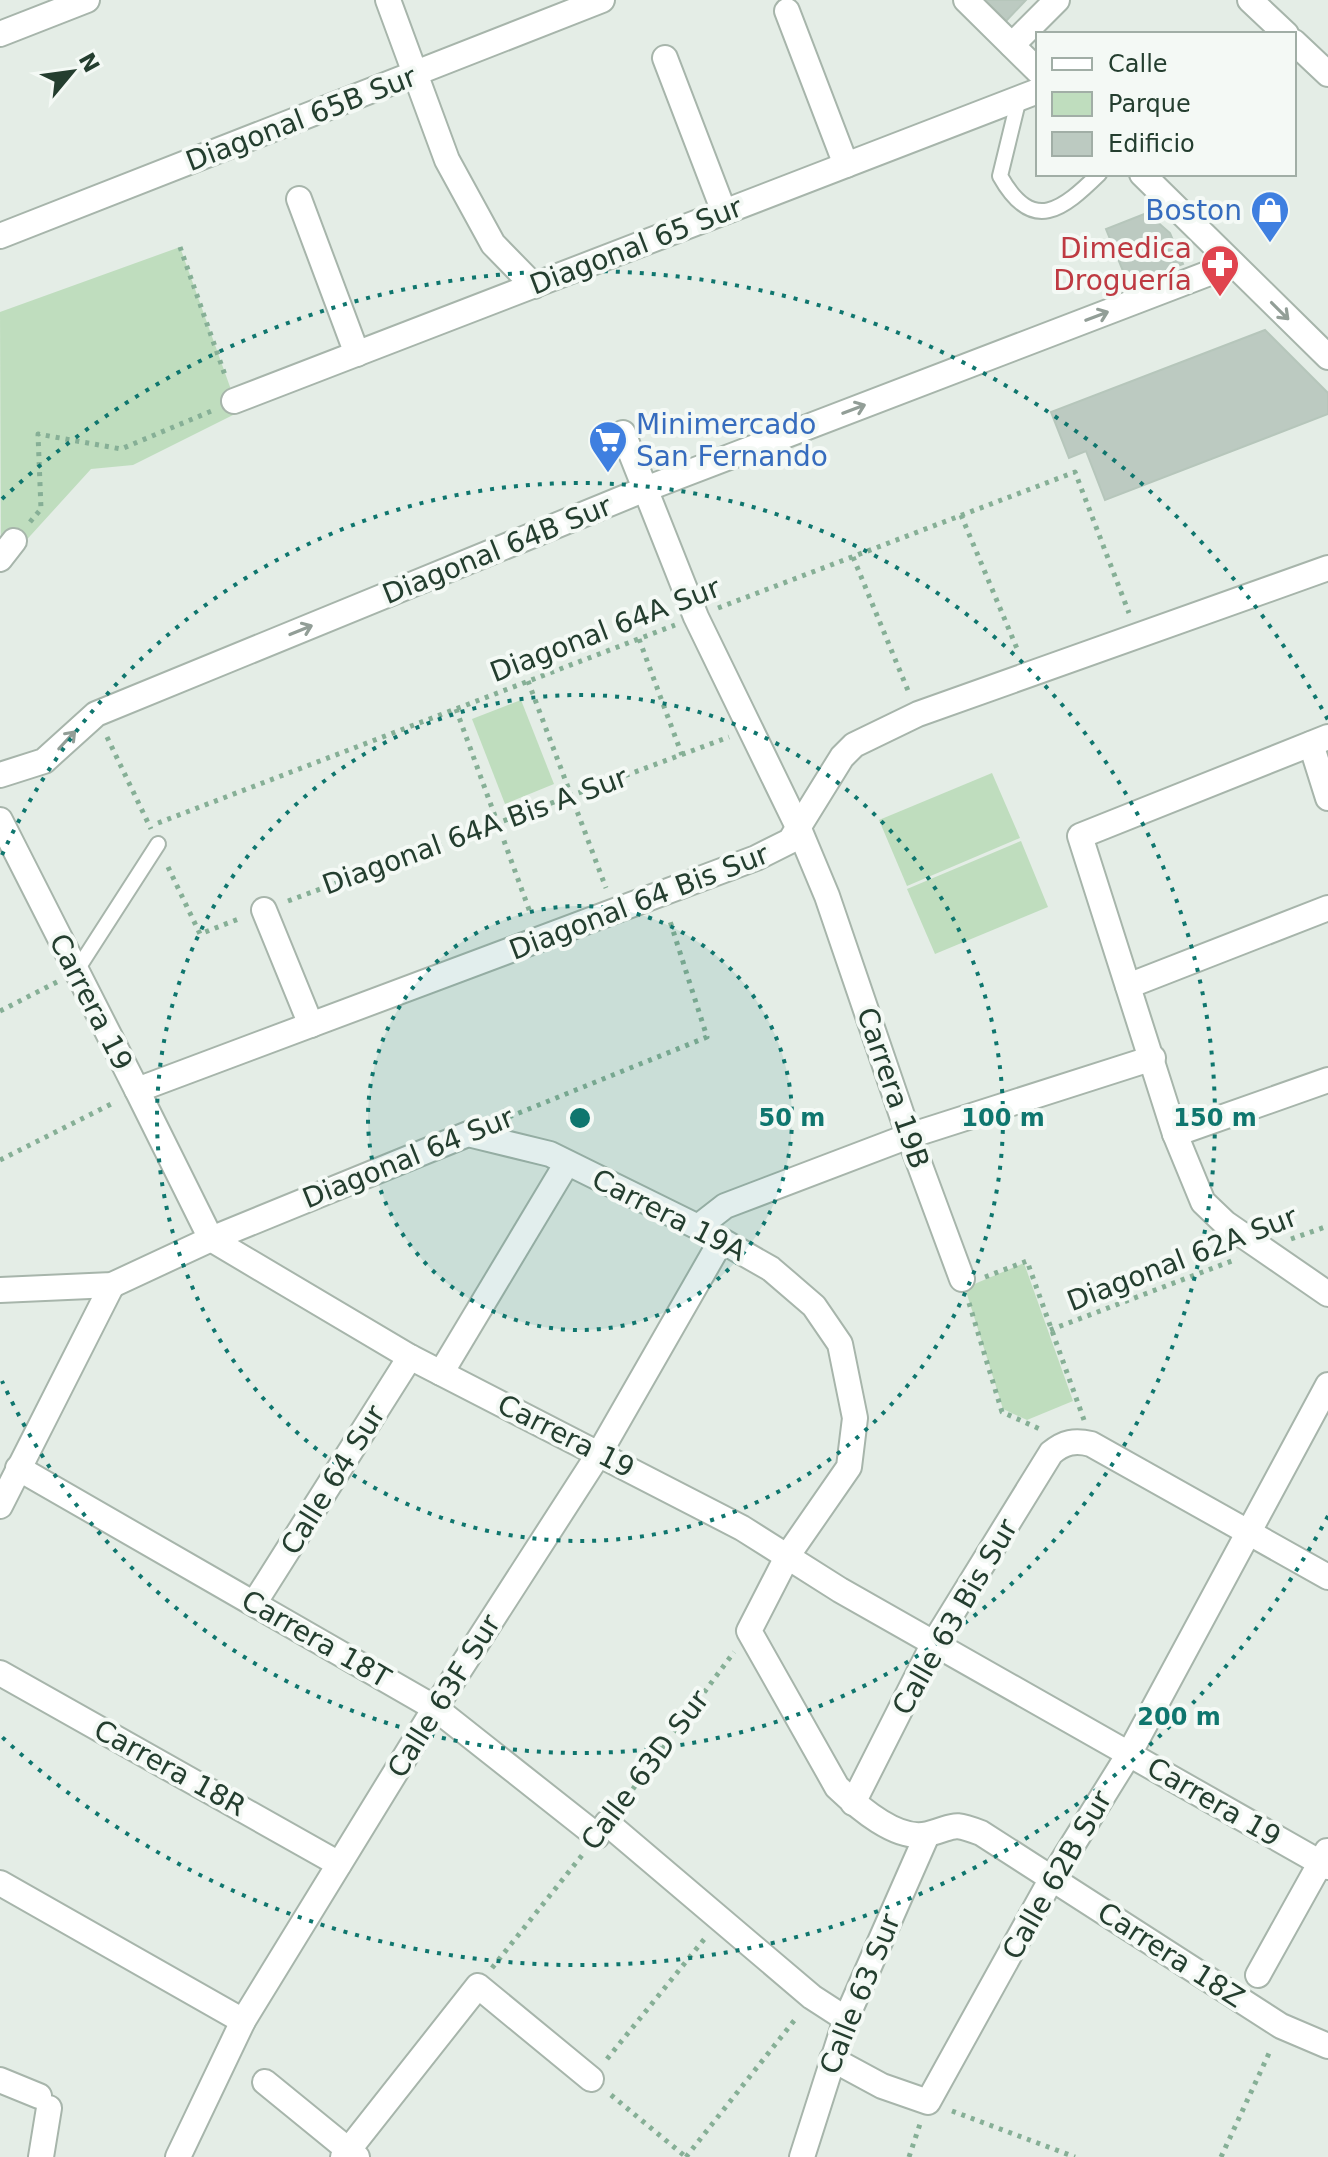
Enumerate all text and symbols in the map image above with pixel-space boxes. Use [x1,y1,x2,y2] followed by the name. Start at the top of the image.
[32,32,112,112] north arrow
[1036,32,1296,176] legend
[74,48,104,77] text: N
[1108,50,1168,78] text: Calle
[181,60,421,178] street label: Diagonal 65B Sur
[1108,90,1191,118] text: Parque
[1108,130,1195,158] text: Edificio
[1249,189,1291,244] shop icon: Boston
[525,190,747,302] street label: Diagonal 65 Sur
[1145,194,1242,227] place label: Boston
[1053,232,1192,297] place label: Dimedica Droguería
[1199,243,1241,298] pharmacy icon: Dimedica Droguería
[1270,300,1290,320] one-way arrow
[1084,308,1109,322] one-way arrow
[841,401,866,415] one-way arrow
[636,408,828,473] place label: Minimercado San Fernando
[587,419,629,474] supermarket icon: Minimercado San Fernando
[378,489,617,611] street label: Diagonal 64B Sur
[485,571,725,689] street label: Diagonal 64A Sur
[288,622,313,637] one-way arrow
[58,731,76,751] one-way arrow
[318,760,633,902] street label: Diagonal 64A Bis A Sur
[505,837,774,967] street label: Diagonal 64 Bis Sur
[42,928,140,1076] street label: Carrera 19
[850,1003,936,1173] street label: Carrera 19B
[298,1100,519,1215] street label: Diagonal 64 Sur
[566,1104,594,1132] centre of rings
[759,1104,825,1132] text: 50 m
[961,1104,1045,1132] text: 100 m
[1173,1104,1257,1132] text: 150 m
[587,1162,751,1268] street label: Carrera 19A
[1062,1200,1302,1318] street label: Diagonal 62A Sur
[492,1387,640,1485] street label: Carrera 19
[274,1399,392,1561] street label: Calle 64 Sur
[886,1513,1025,1721] street label: Calle 63 Bis Sur
[236,1583,397,1695] street label: Carrera 18T
[381,1608,508,1784] street label: Calle 63F Sur
[574,1683,716,1856] street label: Calle 63D Sur
[1137,1703,1221,1731] text: 200 m
[88,1713,252,1823] street label: Carrera 18R
[1141,1750,1287,1854] street label: Carrera 19
[995,1784,1119,1965] street label: Calle 62B Sur
[1091,1895,1251,2015] street label: Carrera 18Z
[813,1909,907,2079] street label: Calle 63 Sur

